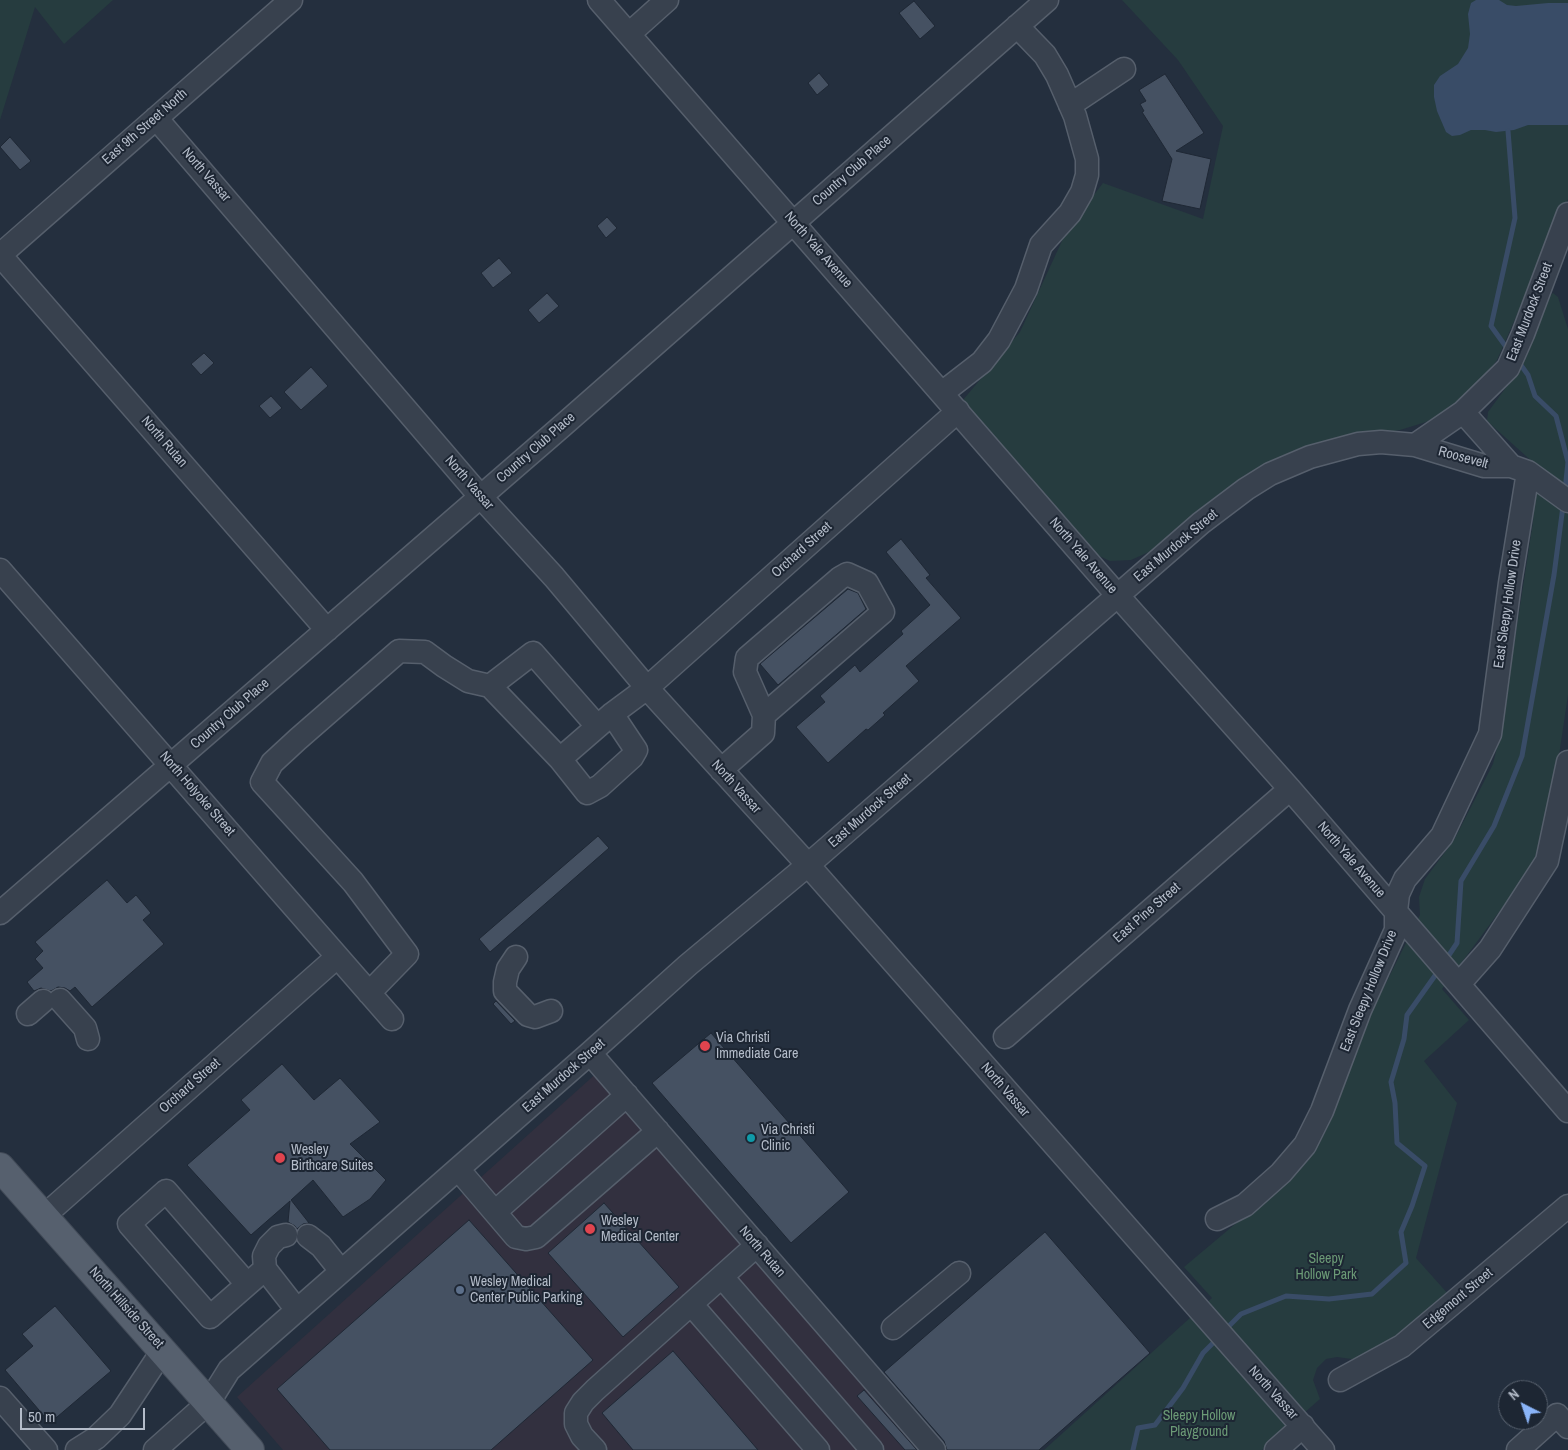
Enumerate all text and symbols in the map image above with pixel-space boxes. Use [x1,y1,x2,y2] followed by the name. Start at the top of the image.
[99,85,191,169] street label: East 9th Street North
[809,132,895,210] street label: Country Club Place
[178,145,234,205] street label: North Vassar
[780,209,856,291] street label: North Yale Avenue
[1504,260,1556,364] street label: East Murdock Street
[493,409,579,487] street label: Country Club Place
[137,413,191,471] street label: North Rutan
[1436,443,1490,473] street label: Roosevelt
[441,453,497,513] street label: North Vassar
[1131,506,1221,586] street label: East Murdock Street
[1045,515,1121,597] street label: North Yale Avenue
[768,519,836,581] street label: Orchard Street
[1491,539,1525,669] street label: East Sleepy Hollow Drive
[187,675,273,753] street label: Country Club Place
[156,748,238,840] street label: North Holyoke Street
[708,757,764,817] street label: North Vassar
[825,771,915,851] street label: East Murdock Street
[1313,819,1389,901] street label: North Yale Avenue
[1110,879,1184,947] street label: East Pine Street
[1337,928,1401,1054] street label: East Sleepy Hollow Drive
[716,1030,798,1062] place label: Via Christi Immediate Care
[519,1036,609,1116] street label: East Murdock Street
[698,1039,712,1053] marker: Via Christi Immediate Care
[156,1055,224,1117] street label: Orchard Street
[977,1060,1033,1120] street label: North Vassar
[761,1122,815,1154] place label: Via Christi Clinic
[745,1132,757,1144] marker: Via Christi Clinic
[291,1142,373,1174] place label: Wesley Birthcare Suites
[273,1151,287,1165] marker: Wesley Birthcare Suites
[601,1213,679,1246] place label: Wesley Medical Center
[583,1222,597,1236] marker: Wesley Medical Center
[735,1223,789,1281] street label: North Rutan
[1295,1251,1357,1284] park label: Sleepy Hollow Park
[85,1264,167,1352] street label: North Hillside Street
[1420,1265,1496,1333] street label: Edgemont Street
[470,1274,582,1306] place label: Wesley Medical Center Public Parking
[454,1284,466,1296] marker: Wesley Medical Center Public Parking
[1245,1363,1301,1423] street label: North Vassar
[1498,1380,1548,1430] north arrow
[1505,1385,1523,1404] text: N
[22,1398,148,1430] scale bar
[28,1406,55,1427] text: 50 m
[1163,1408,1235,1440] park label: Sleepy Hollow Playground

